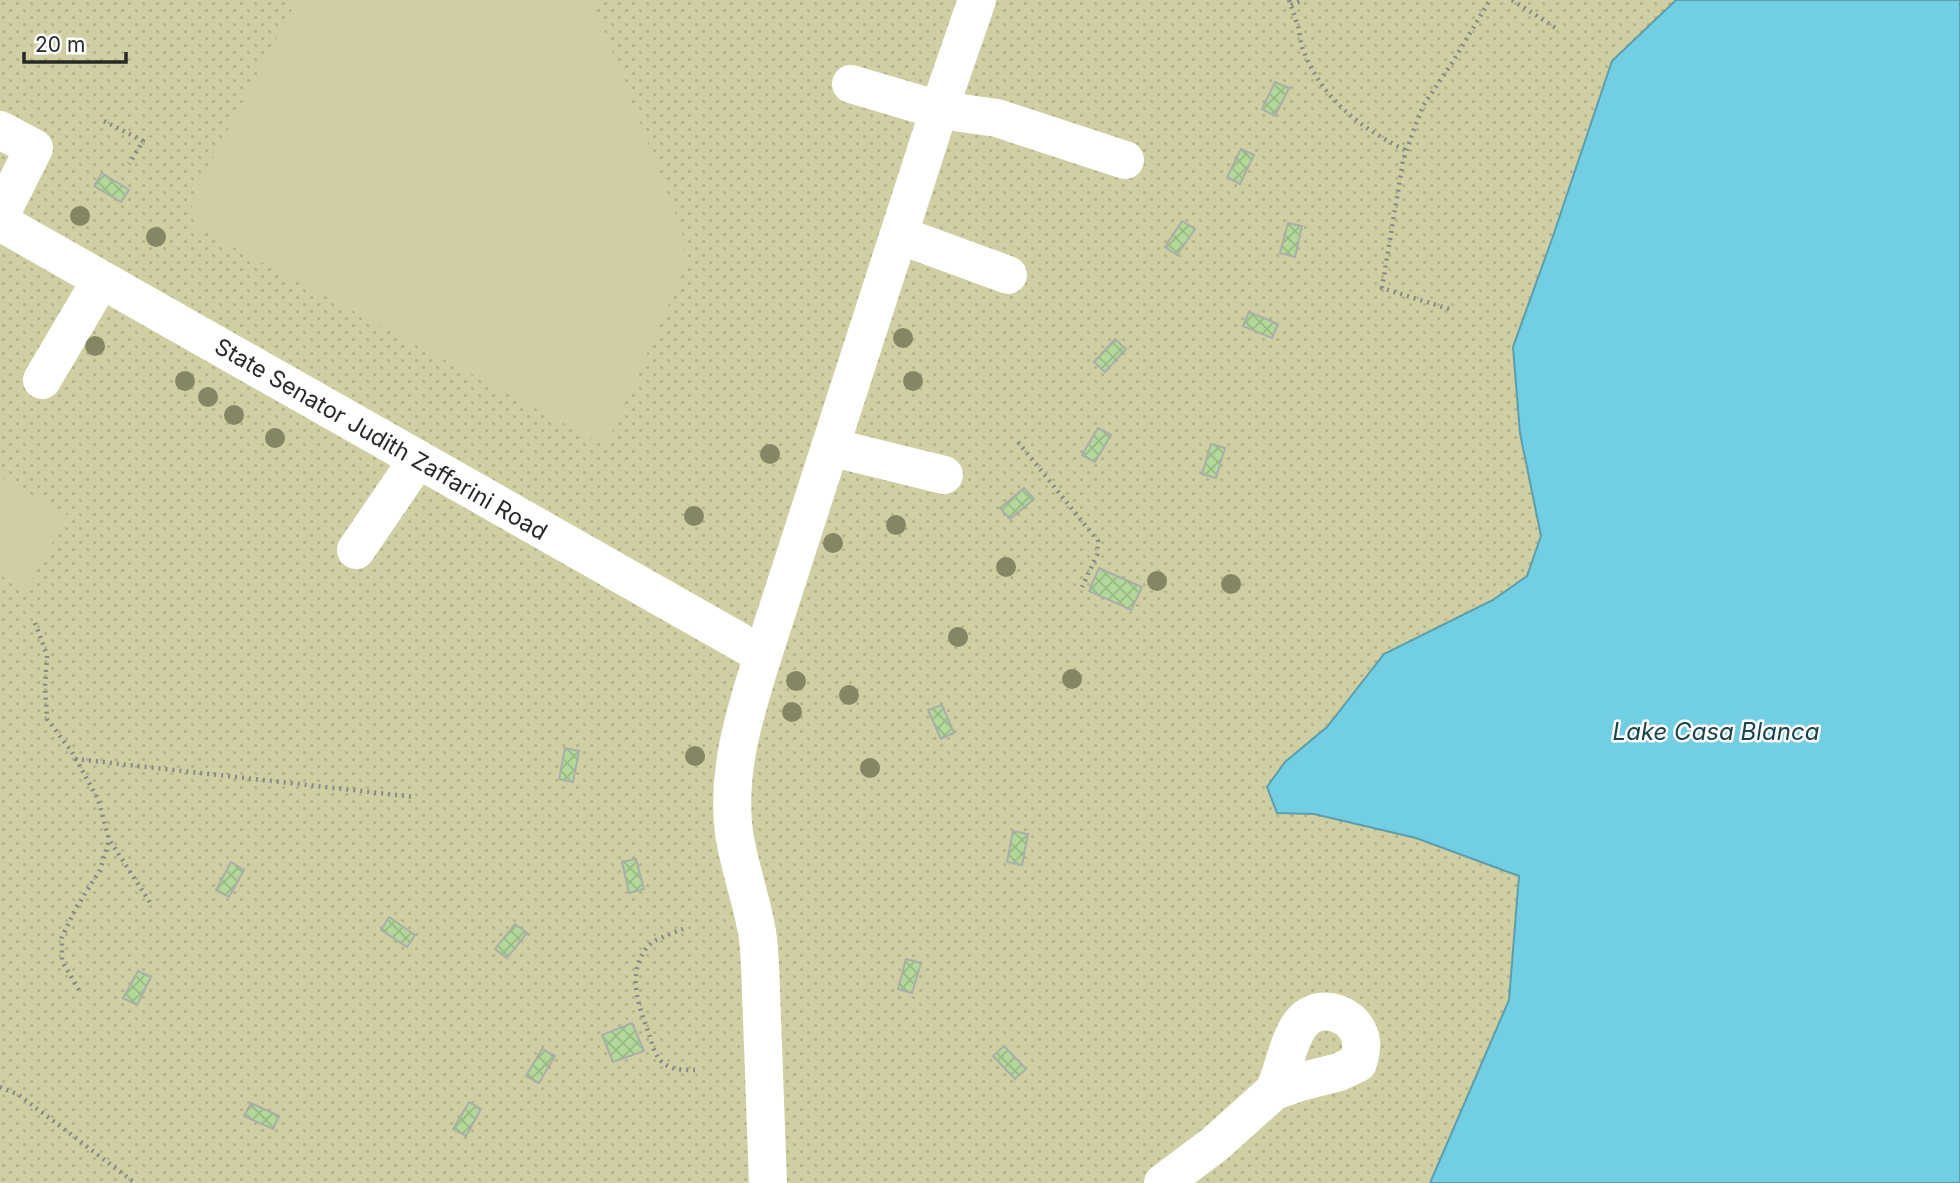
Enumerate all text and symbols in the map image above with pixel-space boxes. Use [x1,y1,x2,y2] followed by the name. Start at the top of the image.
[24,21,126,65] scale bar
[35,32,85,57] text: 20 m
[210,332,552,546] street label: State Senator Judith Zaffarini Road
[1613,717,1819,746] water label: Lake Casa Blanca

